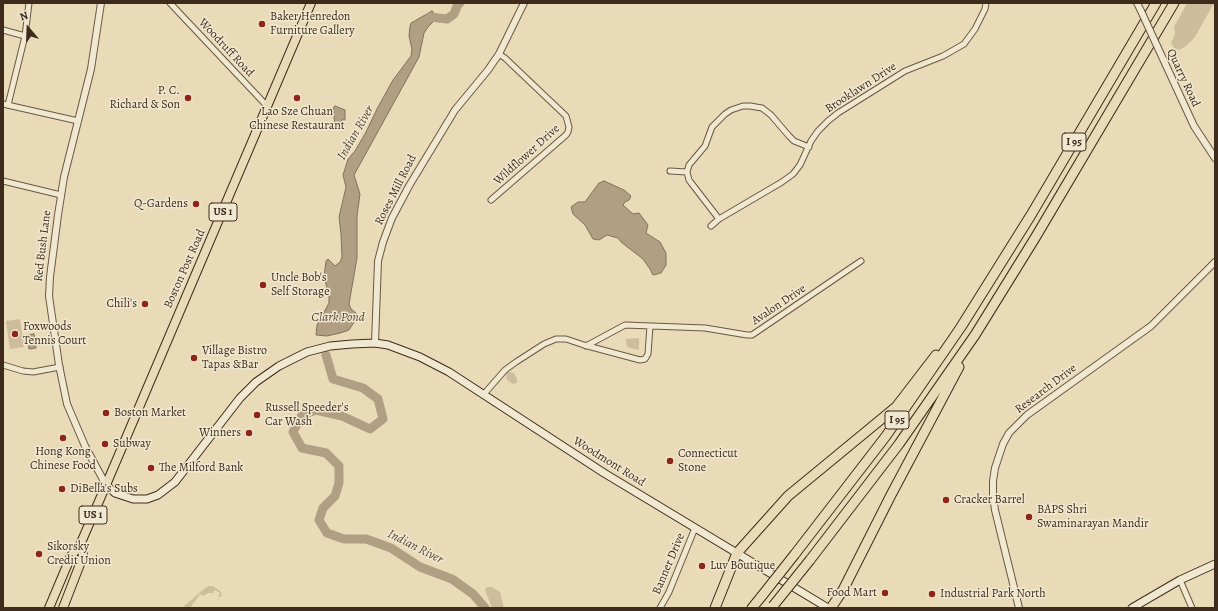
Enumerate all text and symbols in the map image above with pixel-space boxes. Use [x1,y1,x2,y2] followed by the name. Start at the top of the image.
[8,8,48,48] north arrow
[18,8,30,25] text: N
[270,10,355,38] place label: Baker Henredon Furniture Gallery
[195,16,257,80] street label: Woodruff Road
[257,19,267,29] marker: Baker Henredon Furniture Gallery
[1163,47,1203,109] street label: Quarry Road
[823,60,899,116] street label: Brooklawn Drive
[110,84,180,112] place label: P. C. Richard & Son
[183,93,193,103] marker: P. C. Richard & Son
[292,93,302,103] marker: Lao Sze Chuan Chinese Restaurant
[334,103,378,163] water label: Indian River
[249,105,345,133] place label: Lao Sze Chuan Chinese Restaurant
[491,122,563,188] street label: Wildflower Drive
[1062,133,1086,151] road number: I 95
[372,152,420,228] street label: Roses Mill Road
[134,197,188,211] place label: Q-Gardens
[191,199,201,209] marker: Q-Gardens
[209,203,237,221] road number: US 1
[31,209,55,283] street label: Red Bush Lane
[161,227,209,311] street label: Boston Post Road
[271,271,330,299] place label: Uncle Bob's Self Storage
[258,280,268,290] marker: Uncle Bob's Self Storage
[749,282,809,328] street label: Avalon Drive
[106,297,137,311] place label: Chili's
[140,299,150,309] marker: Chili's
[311,310,365,326] water label: Clark Pond
[23,320,86,348] place label: Foxwoods Tennis Court
[10,329,20,339] marker: Foxwoods Tennis Court
[202,344,267,372] place label: Village Bistro Tapas &Bar
[189,353,199,363] marker: Village Bistro Tapas &Bar
[1012,361,1080,417] street label: Research Drive
[265,401,349,429] place label: Russell Speeder's Car Wash
[114,406,186,420] place label: Boston Market
[101,408,111,418] marker: Boston Market
[252,410,262,420] marker: Russell Speeder's Car Wash
[885,411,909,429] road number: I 95
[199,426,241,440] place label: Winners
[244,428,254,438] marker: Winners
[58,433,68,443] marker: Hong Kong Chinese Food
[570,434,648,490] street label: Woodmont Road
[113,437,151,451] place label: Subway
[100,439,110,449] marker: Subway
[30,445,96,473] place label: Hong Kong Chinese Food
[678,447,738,475] place label: Connecticut Stone
[665,456,675,466] marker: Connecticut Stone
[159,461,243,475] place label: The Milford Bank
[146,463,156,473] marker: The Milford Bank
[70,482,138,496] place label: DiBella's Subs
[57,484,67,494] marker: DiBella's Subs
[954,493,1025,507] place label: Cracker Barrel
[941,495,951,505] marker: Cracker Barrel
[1037,503,1149,531] place label: BAPS Shri Swaminarayan Mandir
[79,506,107,524] road number: US 1
[1024,512,1034,522] marker: BAPS Shri Swaminarayan Mandir
[385,526,445,568] water label: Indian River
[650,531,688,597] street label: Banner Drive
[47,540,111,568] place label: Sikorsky Credit Union
[34,549,44,559] marker: Sikorsky Credit Union
[710,559,775,573] place label: Luv Boutique
[697,561,707,571] marker: Luv Boutique
[826,586,877,600] place label: Food Mart
[940,587,1046,601] place label: Industrial Park North
[880,588,890,598] marker: Food Mart
[927,589,937,599] marker: Industrial Park North

